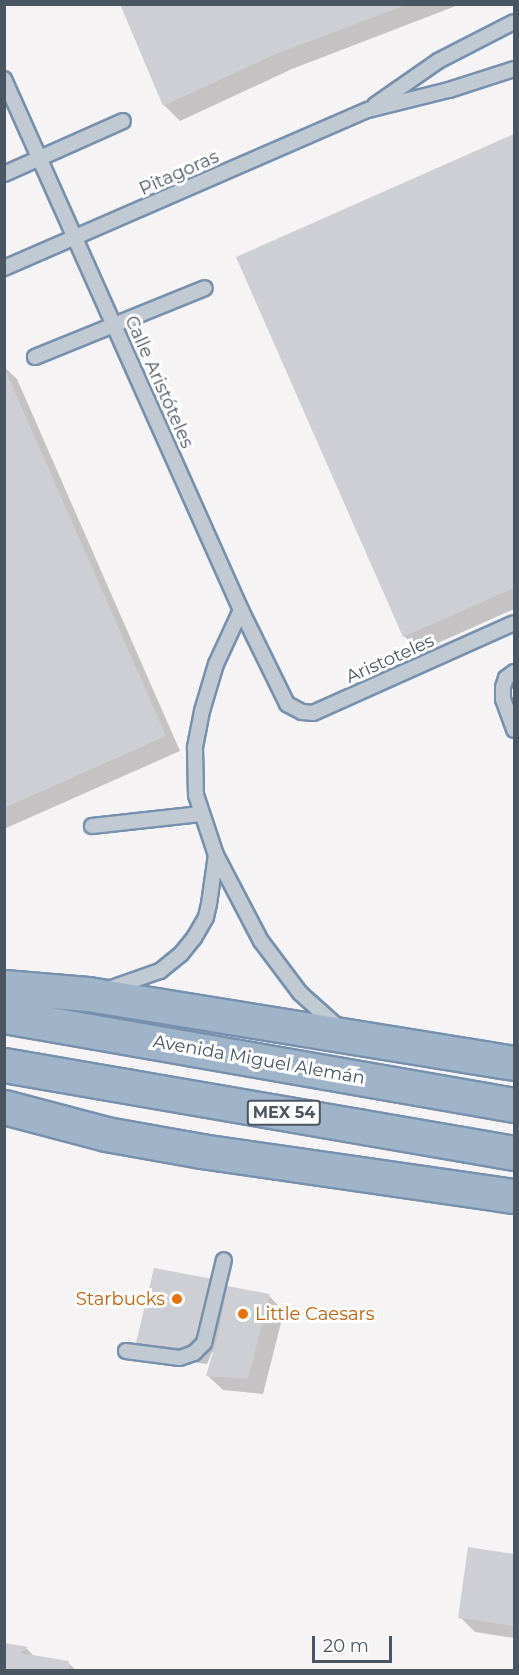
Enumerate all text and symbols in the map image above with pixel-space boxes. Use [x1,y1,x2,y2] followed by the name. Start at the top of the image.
[136,146,222,200] street label: Pitagoras
[120,312,198,452] street label: Calle Aristóteles
[343,630,437,688] street label: Aristoteles
[151,1031,367,1089] street label: Avenida Miguel Alemán
[246,1100,322,1126] road number: MEX 54
[76,1288,165,1310] place label: Starbucks
[170,1292,184,1306] marker: Starbucks
[255,1303,375,1325] place label: Little Caesars
[236,1307,250,1321] marker: Little Caesars
[315,1624,394,1662] scale bar
[323,1635,369,1657] text: 20 m

